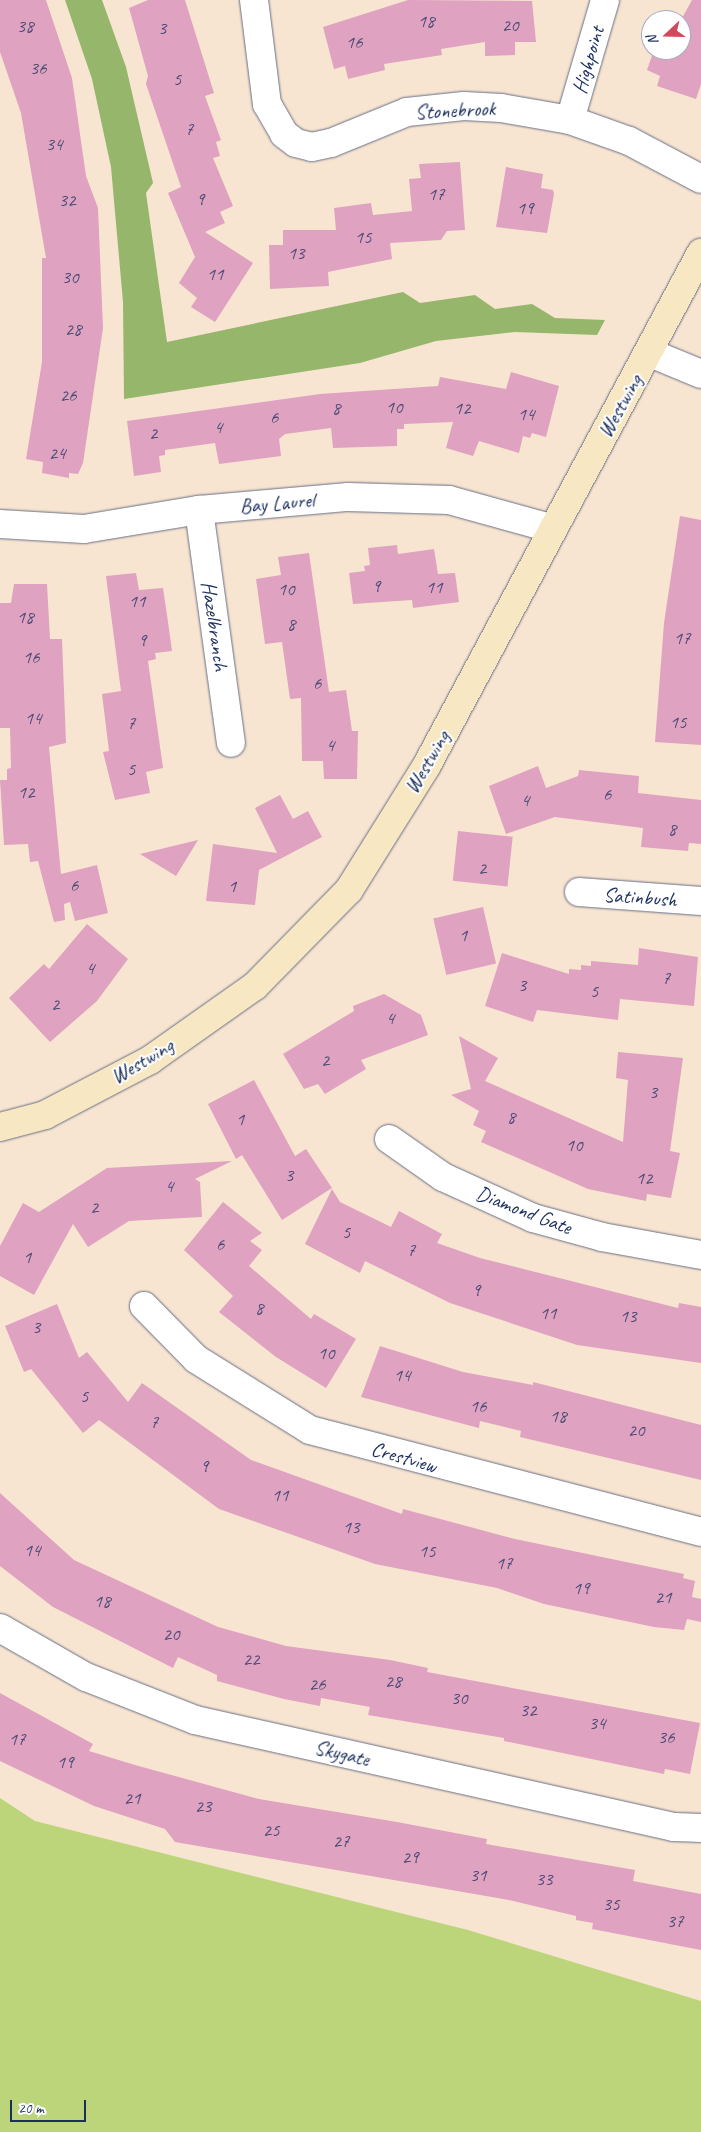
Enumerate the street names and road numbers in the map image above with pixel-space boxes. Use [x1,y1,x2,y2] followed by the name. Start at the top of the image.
[566,24,610,96] street label: Highpoint
[414,95,496,125] street label: Stonebrook
[593,370,647,442] street label: Westwing
[238,487,316,519] street label: Bay Laurel
[196,580,234,672] street label: Hazelbranch
[399,726,455,798] street label: Westwing
[603,882,677,912] street label: Satinbush
[106,1033,178,1089] street label: Westwing
[473,1180,575,1240] street label: Diamond Gate
[368,1436,440,1478] street label: Crestview
[312,1734,372,1772] street label: Skygate

